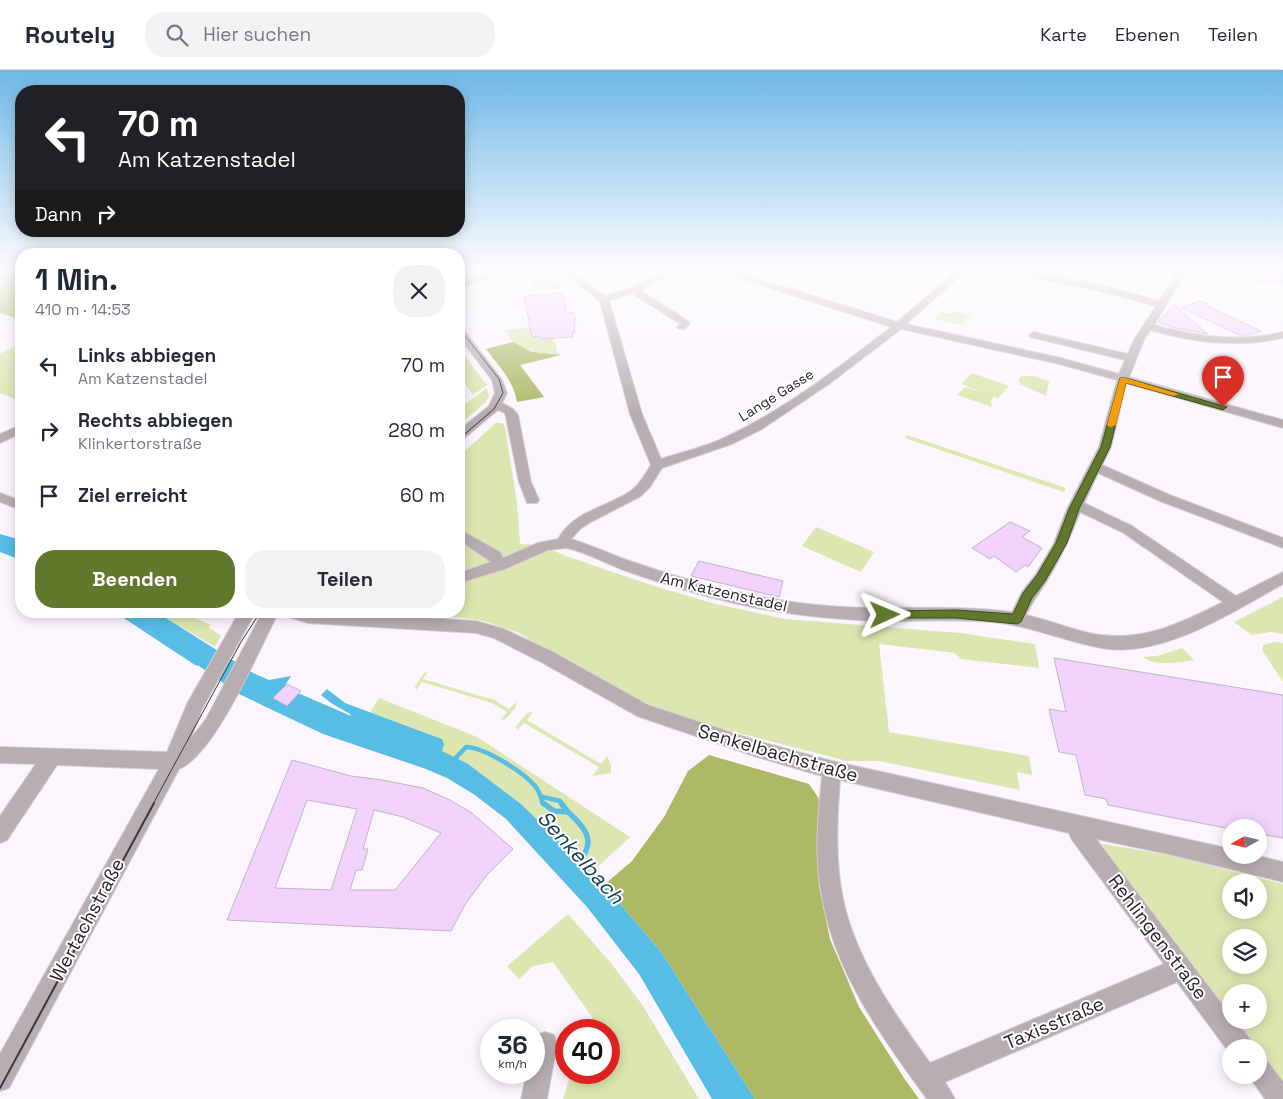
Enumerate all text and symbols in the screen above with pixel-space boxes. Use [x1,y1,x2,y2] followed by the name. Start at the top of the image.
[145,12,495,57] search box
[25,19,115,50] text: Routely
[163,21,191,49] icon: search
[203,22,311,47] text: Hier suchen
[1040,23,1087,46] text: Karte
[1115,23,1180,46] text: Ebenen
[1208,23,1258,46] text: Teilen
[118,102,199,146] text: 70 m
[35,105,100,170] icon: left
[118,145,296,173] text: Am Katzenstadel
[92,200,120,228] icon: right
[35,202,82,227] text: Dann
[35,260,118,299] text: 1 Min.
[393,265,445,317] button: close
[35,299,131,320] text: 410 m · 14:53
[78,343,216,368] text: Links abbiegen
[35,352,63,380] icon: left
[401,353,445,378] text: 70 m
[1202,356,1244,407] pin
[1209,363,1237,391] icon: arrive
[735,365,817,425] street label: Lange Gasse
[78,368,207,389] text: Am Katzenstadel
[78,408,233,433] text: Rechts abbiegen
[35,417,63,445] icon: right
[388,418,445,443] text: 280 m
[78,433,202,454] text: Klinkertorstraße
[35,482,63,510] icon: arrive
[78,483,188,508] text: Ziel erreicht
[400,483,445,508] text: 60 m
[35,550,235,608] button: Beenden
[245,550,445,608] button: Teilen
[659,567,789,617] street label: Am Katzenstadel
[858,588,910,640] position arrow
[695,718,861,788] street label: Senkelbachstraße
[532,804,631,910] water label: Senkelbach
[1222,819,1268,864] north arrow
[1222,819,1267,1084] map controls
[44,854,130,986] street label: Wertachstraße
[1103,869,1213,1005] street label: Rehlingenstraße
[1222,874,1267,919] button: sound
[1222,929,1267,974] button: layers
[1222,984,1267,1029] button: +
[1000,991,1108,1055] street label: Taxisstraße
[555,1019,620,1084] speed limit sign: 40
[497,1029,528,1061] text: 36
[1222,1039,1267,1084] button: −
[498,1056,527,1072] text: km/h

